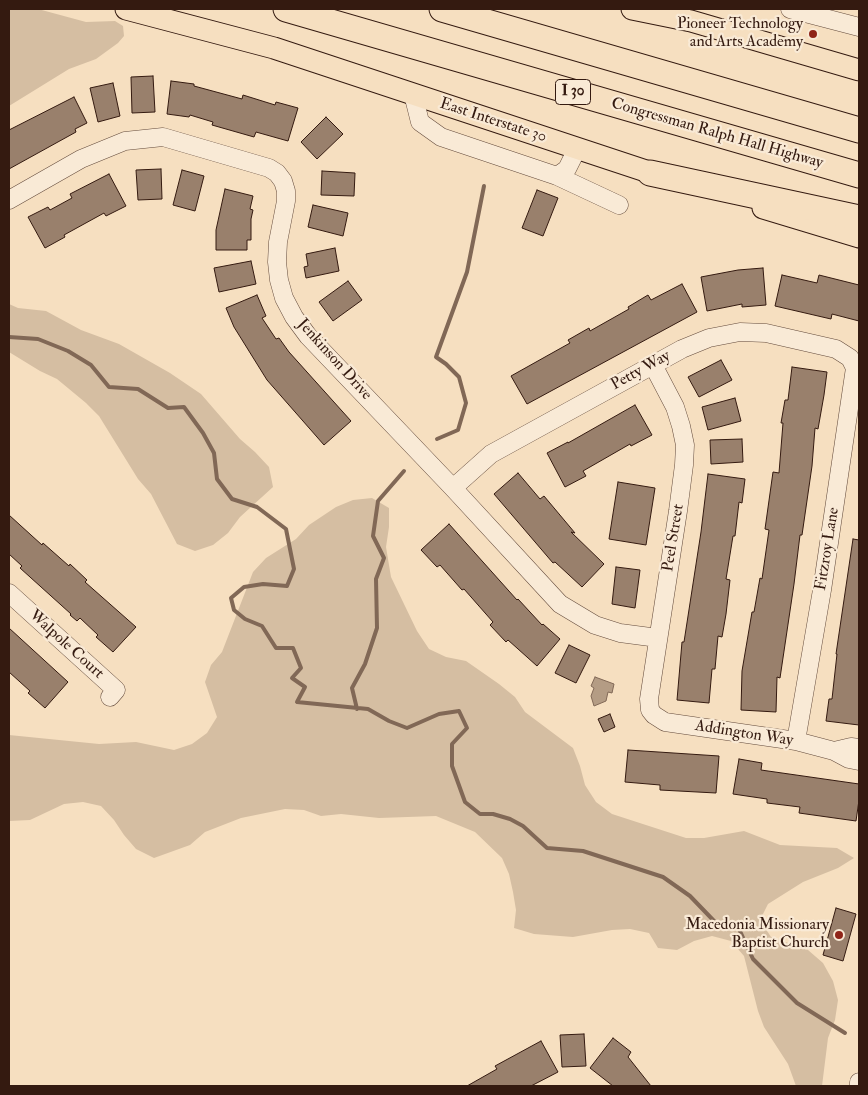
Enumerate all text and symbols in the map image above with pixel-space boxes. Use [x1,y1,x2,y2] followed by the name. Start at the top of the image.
[677,15,803,53] place label: Pioneer Technology and Arts Academy
[807,28,819,40] marker: Pioneer Technology and Arts Academy
[556,80,590,104] road number: I 30
[437,95,549,147] street label: East Interstate 30
[609,95,825,173] street label: Congressman Ralph Hall Highway
[292,315,376,405] street label: Jenkinson Drive
[608,347,674,395] street label: Petty Way
[659,503,689,573] street label: Peel Street
[812,506,844,592] street label: Fitzroy Lane
[25,606,107,684] street label: Walpole Court
[694,717,794,751] street label: Addington Way
[685,916,829,954] place label: Macedonia Missionary Baptist Church
[833,929,845,941] marker: Macedonia Missionary Baptist Church

